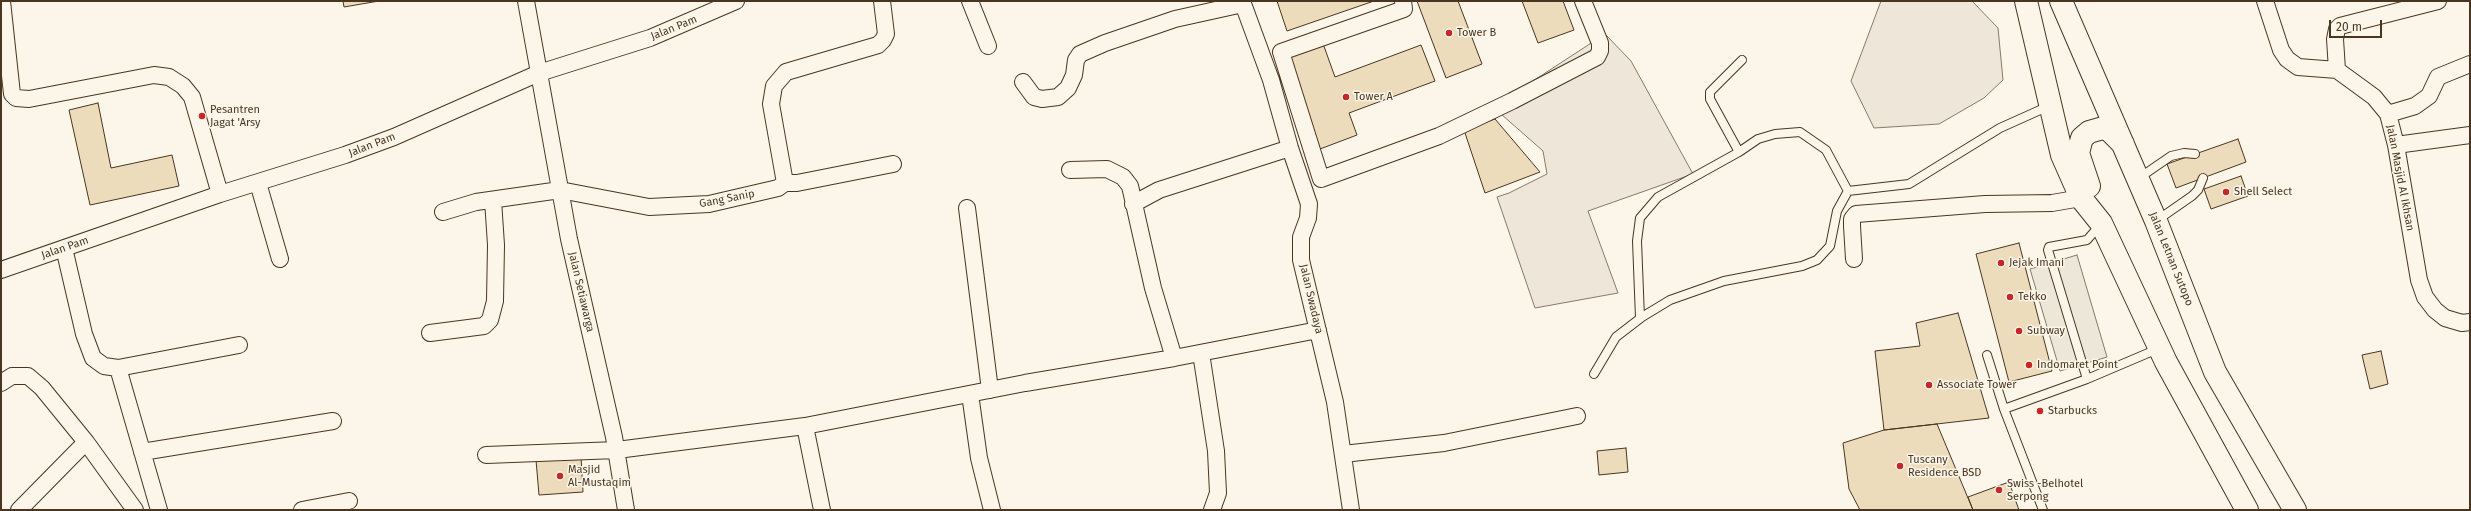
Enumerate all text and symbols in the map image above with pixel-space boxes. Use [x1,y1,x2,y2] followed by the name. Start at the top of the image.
[2331,12,2384,38] scale bar
[649,13,699,43] street label: Jalan Pam
[2336,20,2362,34] text: 20 m
[1457,26,1496,40] place label: Tower B
[1444,28,1454,38] marker: Tower B
[1354,90,1393,104] place label: Tower A
[1341,92,1351,102] marker: Tower A
[210,103,260,129] place label: Pesantren Jagat 'Arsy
[197,111,207,121] marker: Pesantren Jagat 'Arsy
[2383,124,2417,232] street label: Jalan Masjid Al Ikhsan
[347,130,397,160] street label: Jalan Pam
[2234,185,2292,199] place label: Shell Select
[698,187,756,211] street label: Gang Sanip
[2221,187,2231,197] marker: Shell Select
[2146,210,2196,308] street label: Jalan Letnan Sutopo
[40,234,90,262] street label: Jalan Pam
[565,251,597,333] street label: Jalan Setiawarga
[2009,256,2064,270] place label: Jejak Imani
[1996,258,2006,268] marker: Jejak Imani
[1297,263,1325,335] street label: Jalan Swadaya
[2018,290,2047,304] place label: Tekko
[2005,292,2015,302] marker: Tekko
[2027,324,2065,338] place label: Subway
[2014,326,2024,336] marker: Subway
[2037,358,2118,372] place label: Indomaret Point
[2024,360,2034,370] marker: Indomaret Point
[1937,378,2017,392] place label: Associate Tower
[1924,380,1934,390] marker: Associate Tower
[2048,404,2097,418] place label: Starbucks
[2035,406,2045,416] marker: Starbucks
[1908,453,1981,479] place label: Tuscany Residence BSD
[1895,461,1905,471] marker: Tuscany Residence BSD
[568,463,631,489] place label: Masjid Al-Mustaqim
[555,471,565,481] marker: Masjid Al-Mustaqim
[2007,477,2083,503] place label: Swiss -Belhotel Serpong
[1994,485,2004,495] marker: Swiss -Belhotel Serpong

